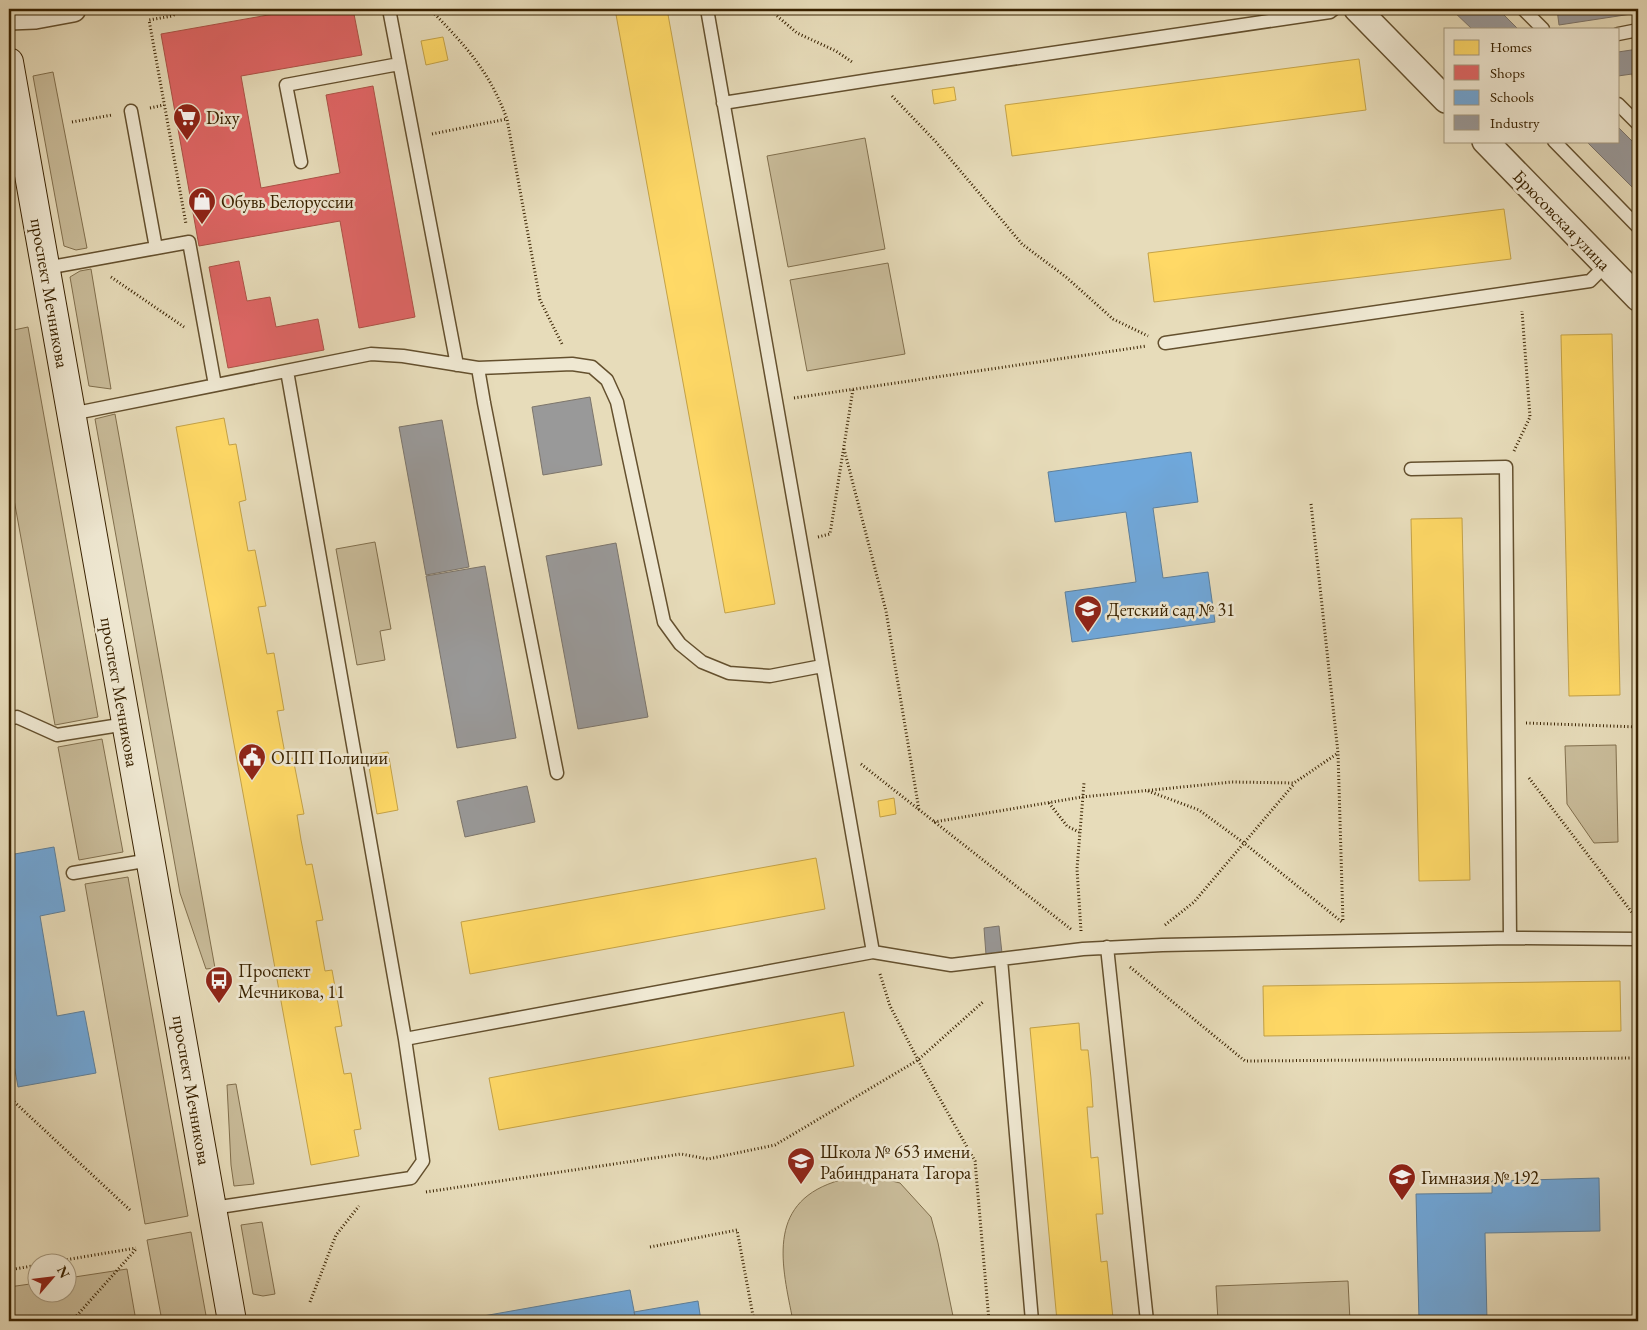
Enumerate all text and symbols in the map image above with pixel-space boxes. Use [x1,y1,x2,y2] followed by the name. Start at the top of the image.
[1444,28,1620,142] legend
[1490,37,1532,56] text: Homes
[1490,63,1525,82] text: Shops
[1490,87,1534,106] text: Schools
[172,102,202,141] supermarket icon: Dixy
[206,106,240,129] place label: Dixy
[1490,113,1540,132] text: Industry
[1508,165,1617,276] street label: Брюсовская улица
[187,186,217,225] shop icon: Обувь Белоруссии
[221,190,354,213] place label: Обувь Белоруссии
[25,216,75,371] street label: проспект Мечникова
[1073,594,1103,633] school or university icon: Детский сад № 31
[1107,598,1235,621] place label: Детский сад № 31
[95,615,145,770] street label: проспект Мечникова
[237,742,267,781] public building icon: ОПП Полиции
[271,746,388,769] place label: ОПП Полиции
[238,959,345,1003] place label: Проспект Мечникова, 11
[204,965,234,1004] bus stop icon: Проспект Мечникова, 11
[167,1013,217,1168] street label: проспект Мечникова
[820,1140,972,1184] place label: Школа № 653 имени Рабиндраната Тагора
[786,1146,816,1185] school or university icon: Школа № 653 имени Рабиндраната Тагора
[1387,1162,1417,1201] school or university icon: Гимназия № 192
[1421,1166,1539,1189] place label: Гимназия № 192
[28,1252,78,1302] north arrow
[53,1263,74,1282] text: N

